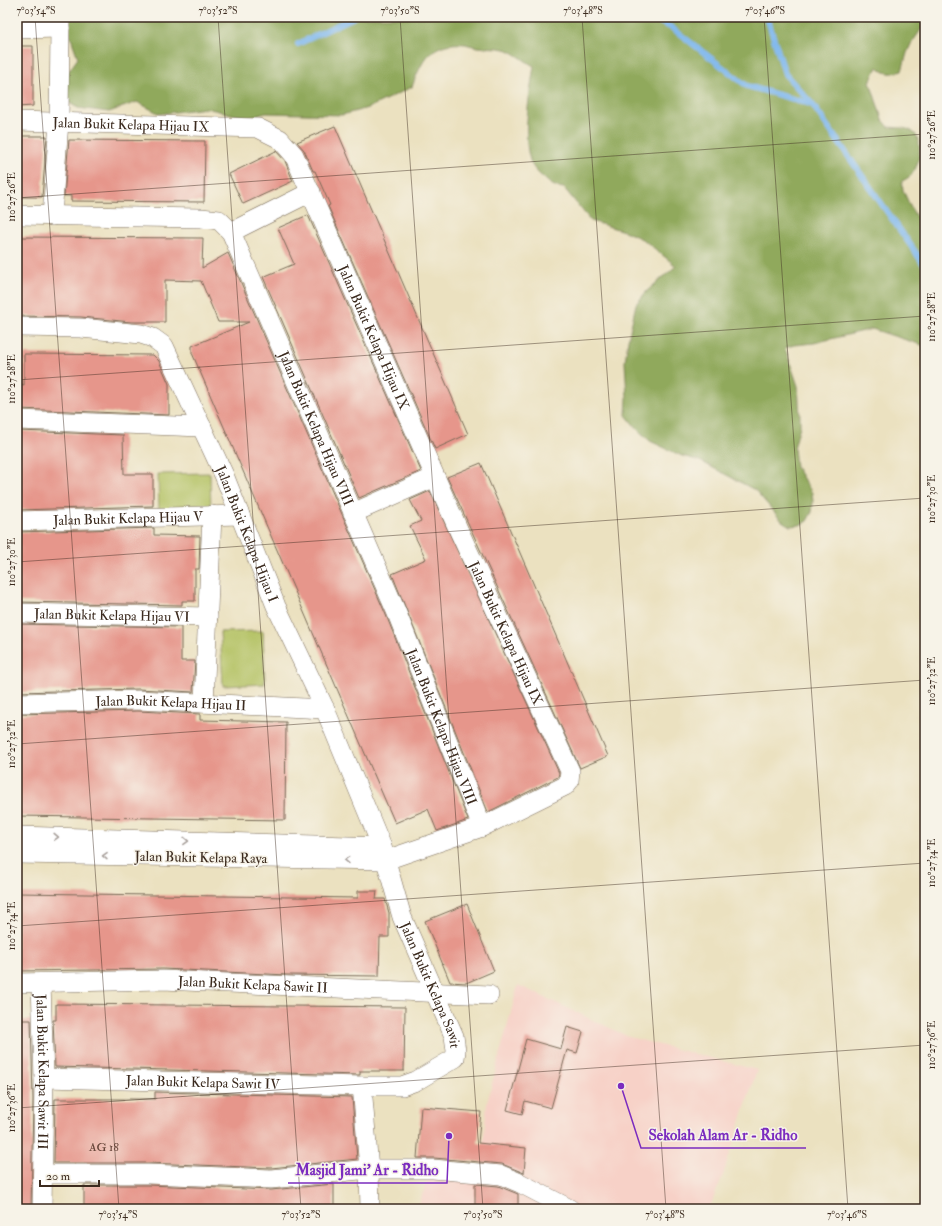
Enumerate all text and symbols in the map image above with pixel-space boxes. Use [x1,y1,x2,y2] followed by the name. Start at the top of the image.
[16,5,56,17] text: 7°03'54"S
[199,5,238,17] text: 7°03'52"S
[380,5,420,17] text: 7°03'50"S
[563,5,603,17] text: 7°03'48"S
[745,5,785,17] text: 7°03'46"S
[926,110,938,160] text: 110°27'26"E
[51,114,210,136] street label: Jalan Bukit Kelapa Hijau IX
[6,172,18,222] text: 110°27'26"E
[334,261,413,413] street label: Jalan Bukit Kelapa Hijau IX
[926,292,938,342] text: 110°27'28"E
[274,348,357,509] street label: Jalan Bukit Kelapa Hijau VIII
[6,354,18,404] text: 110°27'28"E
[211,462,282,605] street label: Jalan Bukit Kelapa Hijau I
[926,475,938,523] text: 110°27'30"E
[52,508,204,529] street label: Jalan Bukit Kelapa Hijau V
[6,538,18,586] text: 110°27'30"E
[465,558,546,708] street label: Jalan Bukit Kelapa Hijau IX
[33,605,190,626] street label: Jalan Bukit Kelapa Hijau VI
[402,645,480,808] street label: Jalan Bukit Kelapa Hijau VIII
[926,657,938,705] text: 110°27'32"E
[94,692,247,714] street label: Jalan Bukit Kelapa Hijau II
[6,720,18,768] text: 110°27'32"E
[53,833,59,841] one-way arrow
[183,837,189,845] one-way arrow
[926,839,938,887] text: 110°27'34"E
[133,848,268,868] street label: Jalan Bukit Kelapa Raya
[102,852,108,860] one-way arrow
[344,856,350,864] one-way arrow
[6,902,18,950] text: 110°27'34"E
[396,919,464,1050] street label: Jalan Bukit Kelapa Sawit
[176,973,329,997] street label: Jalan Bukit Kelapa Sawit II
[32,993,52,1150] street label: Jalan Bukit Kelapa Sawit III
[926,1021,938,1069] text: 110°27'36"E
[125,1072,281,1093] street label: Jalan Bukit Kelapa Sawit IV
[6,1084,18,1132] text: 110°27'36"E
[641,1121,806,1148] callout: Sekolah Alam Ar - Ridho
[649,1126,798,1145] text: Sekolah Alam Ar - Ridho
[88,1140,119,1155] house number: AG 18
[288,1156,447,1183] callout: Masjid Jami' Ar - Ridho
[294,1161,439,1181] text: Masjid Jami' Ar - Ridho
[40,1162,99,1188] scale bar
[46,1169,71,1184] text: 20 m
[98,1209,138,1221] text: 7°03'54"S
[282,1209,321,1221] text: 7°03'52"S
[463,1209,503,1221] text: 7°03'50"S
[645,1209,685,1221] text: 7°03'48"S
[827,1209,867,1221] text: 7°03'46"S

